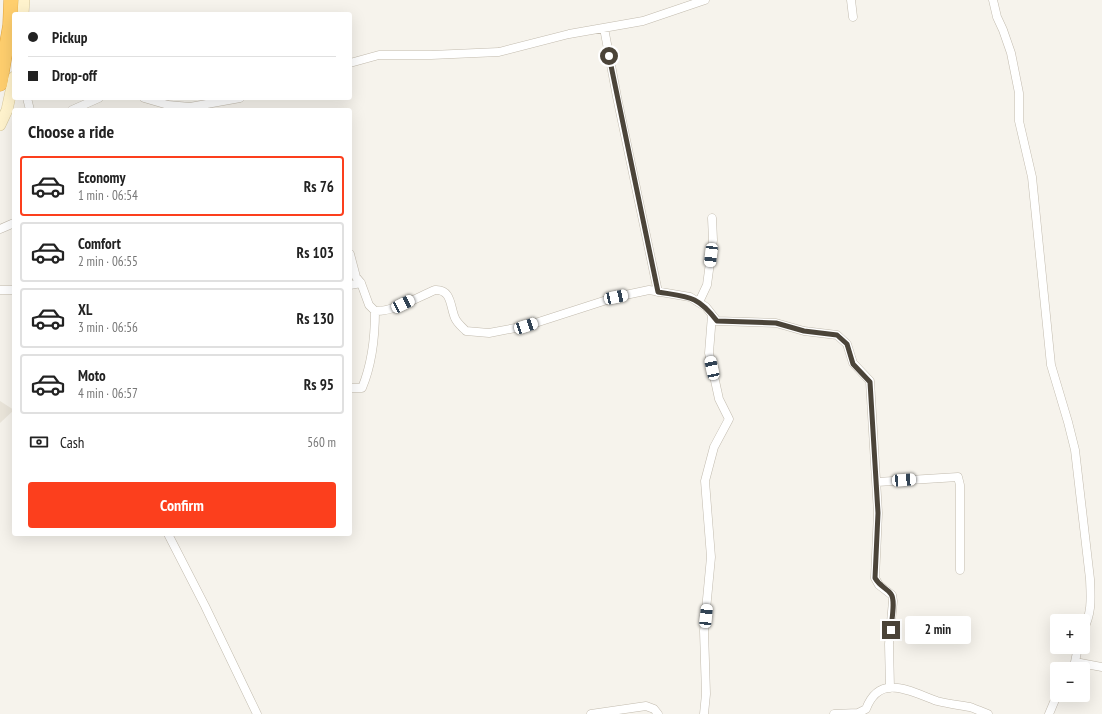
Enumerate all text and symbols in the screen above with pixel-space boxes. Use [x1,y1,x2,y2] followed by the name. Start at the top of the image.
[52,28,87,47] text: Pickup
[600,47,618,65] route start
[52,66,97,85] text: Drop-off
[28,120,114,143] text: Choose a ride
[30,168,66,204] icon: car
[78,168,126,187] text: Economy
[304,177,334,196] text: Rs 76
[78,187,138,204] text: 1 min · 06:54
[30,234,66,270] icon: car
[78,234,121,253] text: Comfort
[704,242,718,268] car
[297,243,334,262] text: Rs 103
[78,253,138,270] text: 2 min · 06:55
[603,289,629,305] car
[390,293,416,315] car
[30,300,66,336] icon: car
[78,300,92,319] text: XL
[297,309,334,328] text: Rs 130
[513,317,539,335] car
[78,319,138,336] text: 3 min · 06:56
[704,355,720,381] car
[30,366,66,402] icon: car
[78,366,106,385] text: Moto
[304,375,334,394] text: Rs 95
[78,385,138,402] text: 4 min · 06:57
[28,431,50,453] icon: cash
[60,433,84,452] text: Cash
[307,434,336,451] text: 560 m
[892,473,916,487] car
[28,482,336,528] button: Confirm
[699,603,713,629] car
[1050,614,1090,702] map controls
[1050,614,1090,654] button: +
[905,616,971,644] callout: 2 min
[882,621,900,639] route end
[925,621,951,638] text: 2 min
[1050,662,1090,702] button: −

